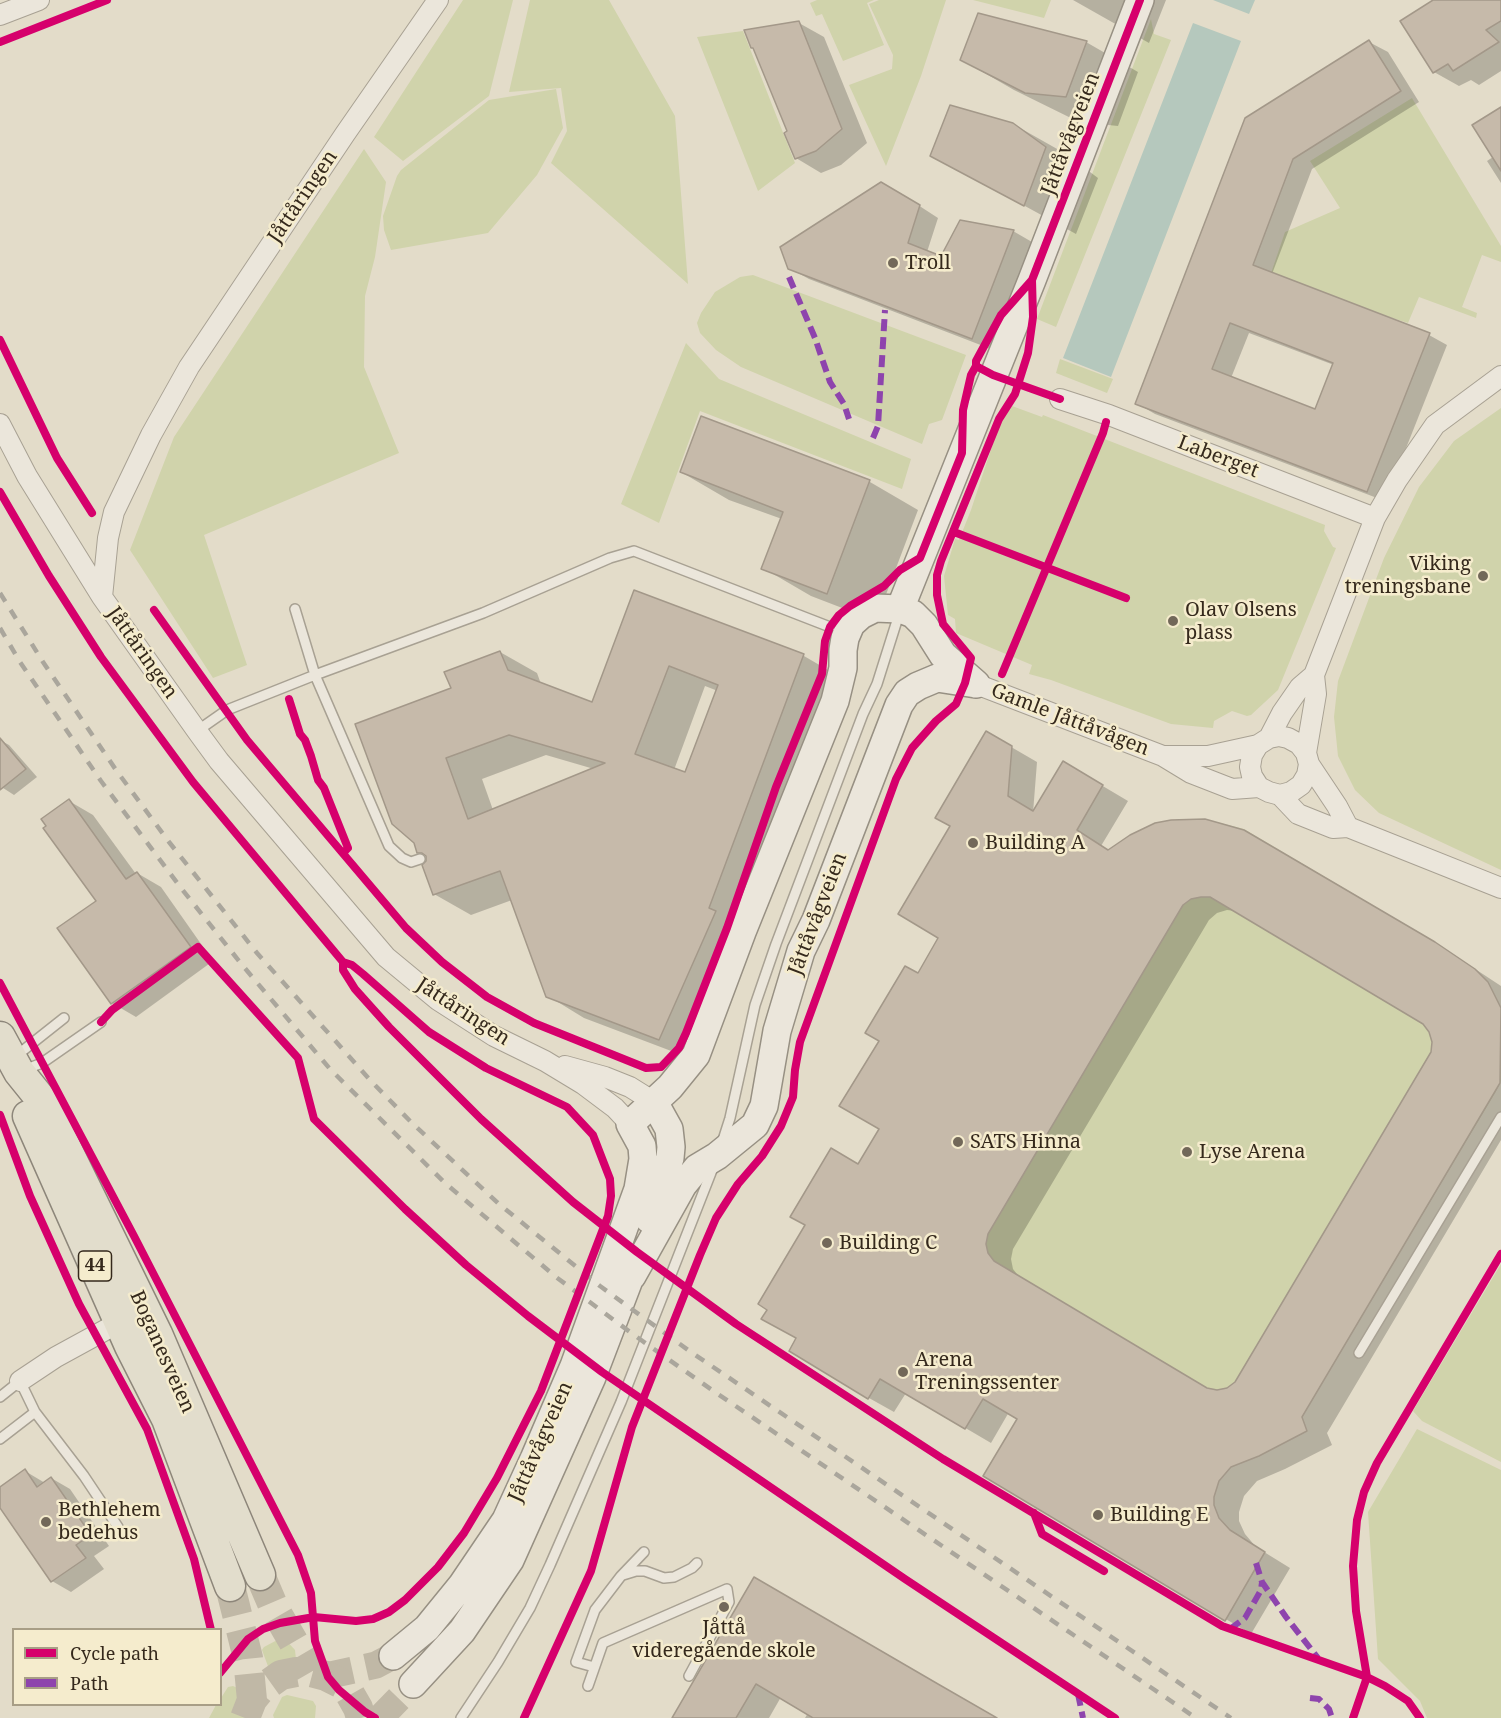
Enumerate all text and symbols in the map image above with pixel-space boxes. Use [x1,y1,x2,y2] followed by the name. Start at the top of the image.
[1037,69,1105,199] street label: Jåttåvågveien
[263,146,343,248] street label: Jåttåringen
[905,251,951,275] place label: Troll
[886,256,900,270] marker: Troll
[1174,431,1262,483] street label: Laberget
[1345,552,1471,599] place label: Viking treningsbane
[1476,569,1490,583] marker: Viking treningsbane
[1185,598,1297,645] place label: Olav Olsens plass
[102,602,182,704] street label: Jåttåringen
[1166,614,1180,628] marker: Olav Olsens plass
[988,679,1152,761] street label: Gamle Jåttåvågen
[985,831,1085,855] place label: Building A
[966,836,980,850] marker: Building A
[784,849,852,979] street label: Jåttåvågveien
[412,973,514,1051] street label: Jåttåringen
[970,1130,1081,1154] place label: SATS Hinna
[951,1135,965,1149] marker: SATS Hinna
[1199,1140,1305,1164] place label: Lyse Arena
[1180,1145,1194,1159] marker: Lyse Arena
[839,1231,937,1255] place label: Building C
[820,1236,834,1250] marker: Building C
[78,1251,112,1281] road number: 44
[124,1287,200,1417] street label: Boganesveien
[915,1348,1059,1395] place label: Arena Treningssenter
[896,1365,910,1379] marker: Arena Treningssenter
[504,1378,578,1506] street label: Jåttåvågveien
[58,1498,161,1545] place label: Bethlehem bedehus
[1110,1503,1208,1527] place label: Building E
[1091,1508,1105,1522] marker: Building E
[39,1515,53,1529] marker: Bethlehem bedehus
[717,1600,731,1614] marker: Jåttå videregående skole
[632,1616,816,1663] place label: Jåttå videregående skole
[12,1628,222,1706] legend
[70,1641,159,1665] text: Cycle path
[70,1671,109,1695] text: Path

